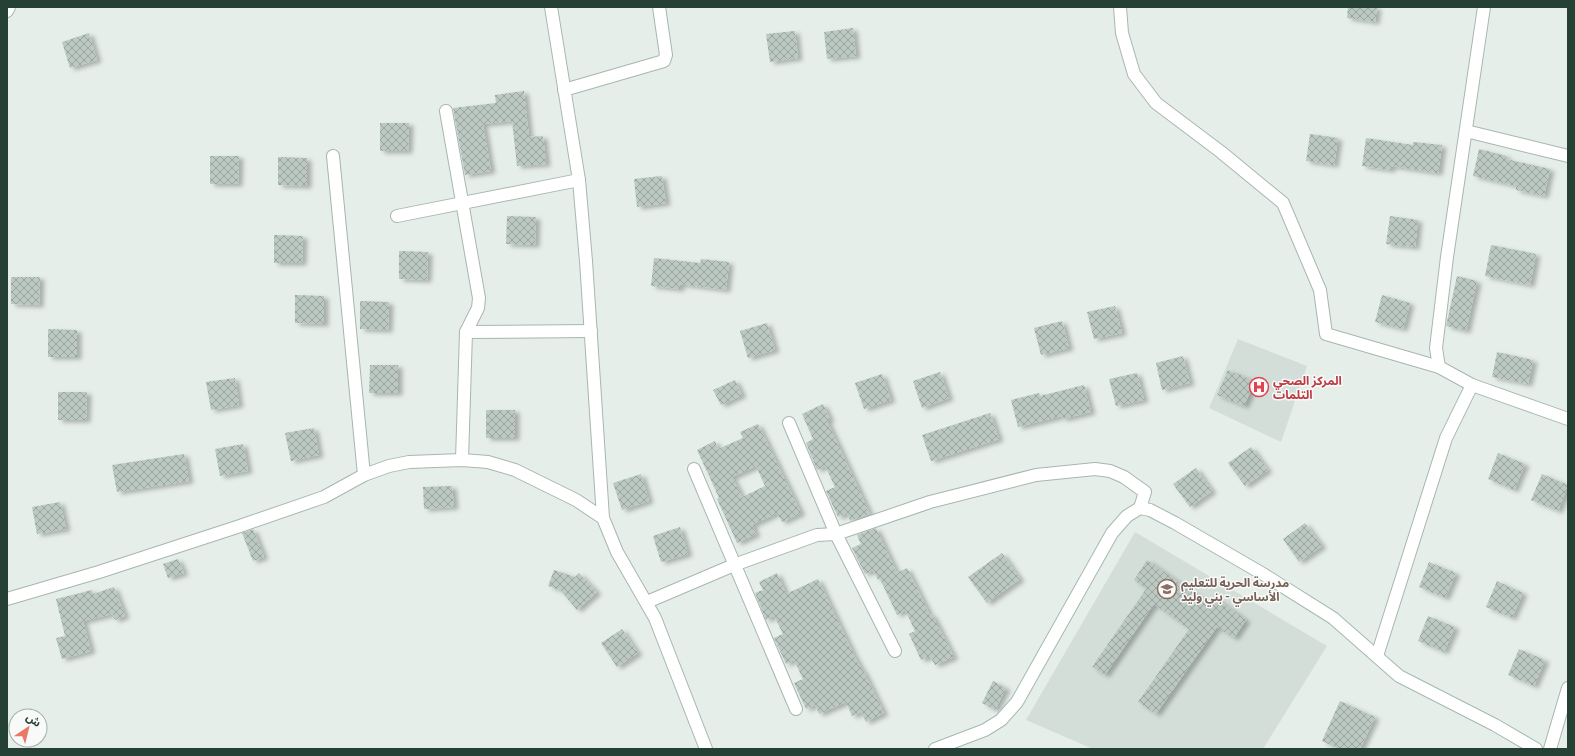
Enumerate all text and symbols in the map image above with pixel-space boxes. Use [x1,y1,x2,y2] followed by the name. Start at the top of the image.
[1273,372,1342,403] place label: المركز الصحي التلمات
[1248,376,1270,398] hospital icon: المركز الصحي التلمات
[1181,574,1289,606] place label: مدرسة الحرية للتعليم الأساسي - بني وليد
[1156,578,1178,600] school or university icon: مدرسة الحرية للتعليم الأساسي - بني وليد
[8,708,48,748] north arrow
[24,709,45,730] text: ش

